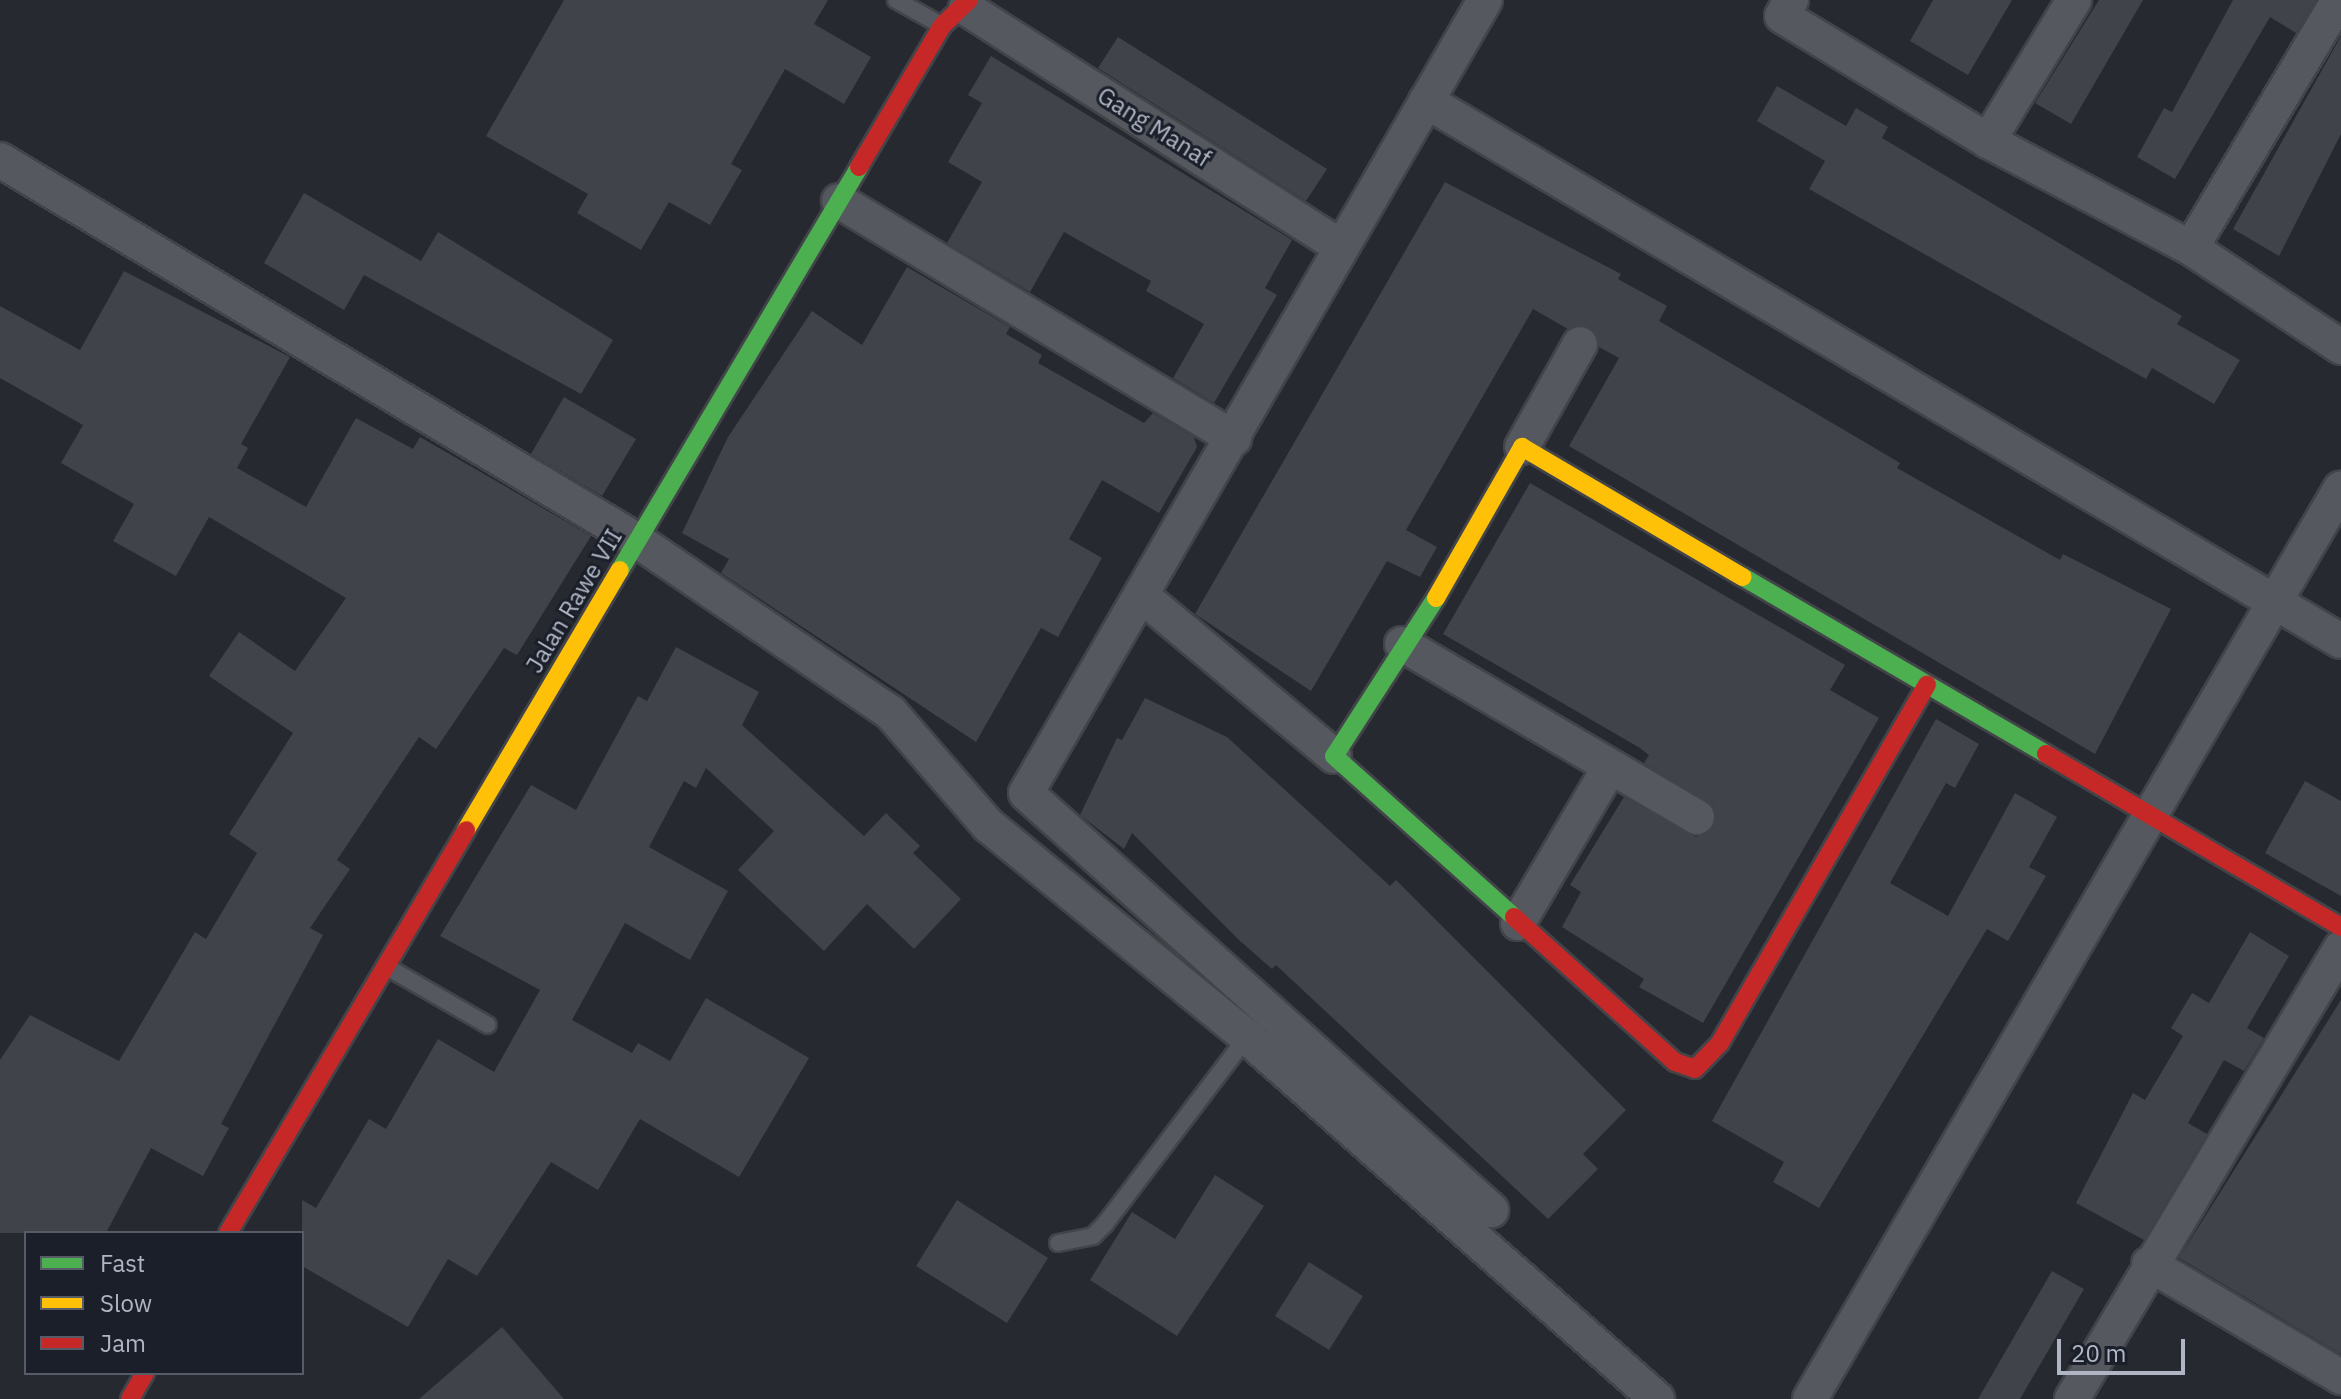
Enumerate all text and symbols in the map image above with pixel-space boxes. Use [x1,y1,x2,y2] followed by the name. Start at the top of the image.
[1092,81,1216,173] street label: Gang Manaf
[520,524,628,678] street label: Jalan Rawe VII
[24,1231,304,1375] legend
[100,1247,145,1279] text: Fast
[100,1287,152,1319] text: Slow
[2061,1323,2189,1373] scale bar
[100,1327,146,1359] text: Jam
[2071,1337,2126,1369] text: 20 m

